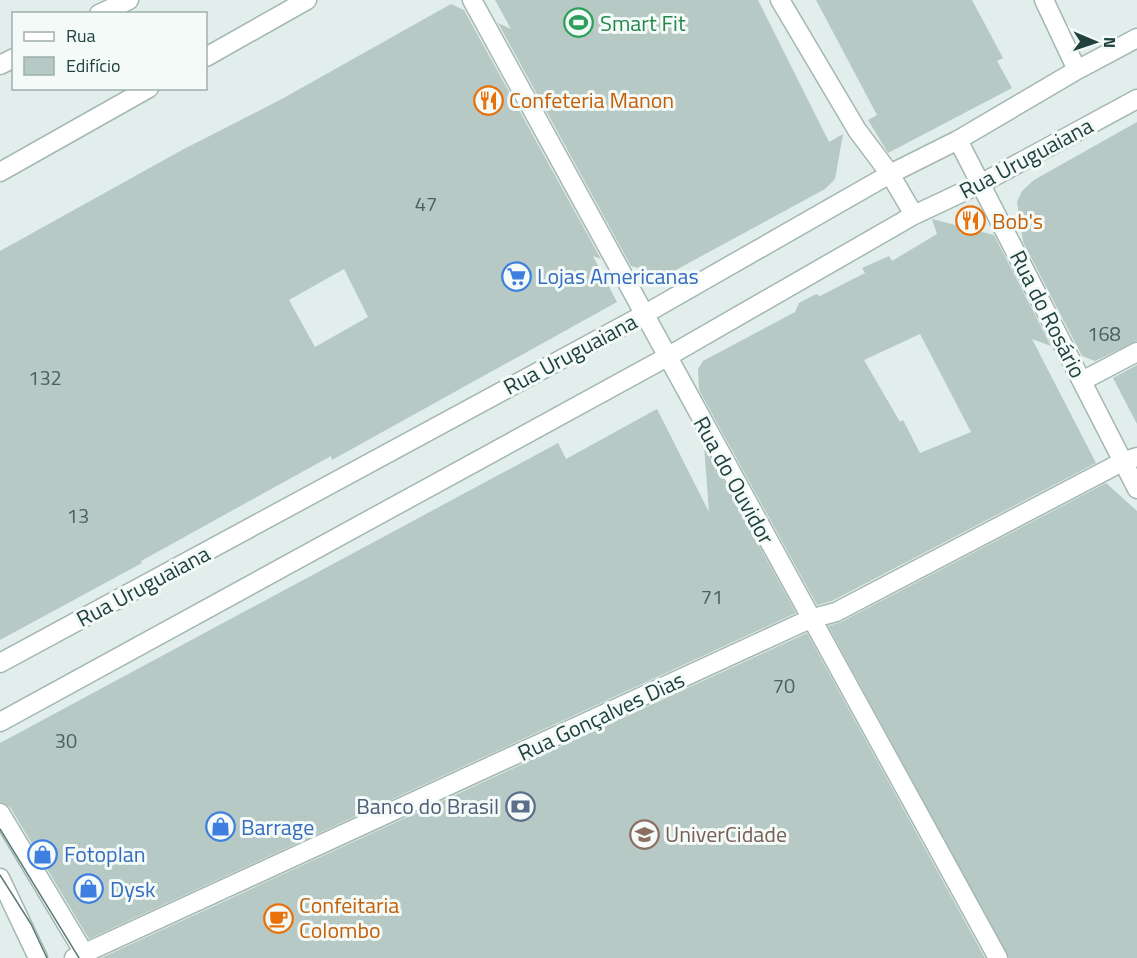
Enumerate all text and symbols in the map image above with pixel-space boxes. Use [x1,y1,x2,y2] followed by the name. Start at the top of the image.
[600,6,686,40] place label: Smart Fit
[563,7,595,39] sports icon: Smart Fit
[12,12,207,90] legend
[1065,12,1125,72] north arrow
[66,22,96,49] text: Rua
[1098,37,1122,48] text: N
[66,52,120,79] text: Edifício
[509,83,674,117] place label: Confeteria Manon
[472,84,504,116] restaurant icon: Confeteria Manon
[953,108,1099,208] street label: Rua Uruguaiana
[415,188,437,219] house number: 47
[992,204,1043,238] place label: Bob's
[955,205,987,237] restaurant icon: Bob's
[1001,244,1095,384] street label: Rua do Rosário
[537,259,699,293] place label: Lojas Americanas
[500,260,532,292] supermarket icon: Lojas Americanas
[497,304,643,404] street label: Rua Uruguaiana
[1087,318,1121,349] house number: 168
[28,362,62,393] house number: 132
[685,410,783,551] street label: Rua do Ouvidor
[67,500,89,531] house number: 13
[70,536,216,636] street label: Rua Uruguaiana
[701,581,723,612] house number: 71
[512,662,690,770] street label: Rua Gonçalves Dias
[773,670,795,701] house number: 70
[55,725,77,756] house number: 30
[356,789,499,823] place label: Banco do Brasil
[504,790,536,822] bank icon: Banco do Brasil
[241,810,314,844] place label: Barrage
[204,811,236,843] shop icon: Barrage
[665,817,787,851] place label: UniverCidade
[628,818,660,850] school or university icon: UniverCidade
[64,837,146,871] place label: Fotoplan
[27,838,59,870] shop icon: Fotoplan
[110,872,156,906] place label: Dysk
[73,873,105,905] shop icon: Dysk
[299,888,399,947] place label: Confeitaria Colombo
[262,902,294,934] cafe icon: Confeitaria Colombo

